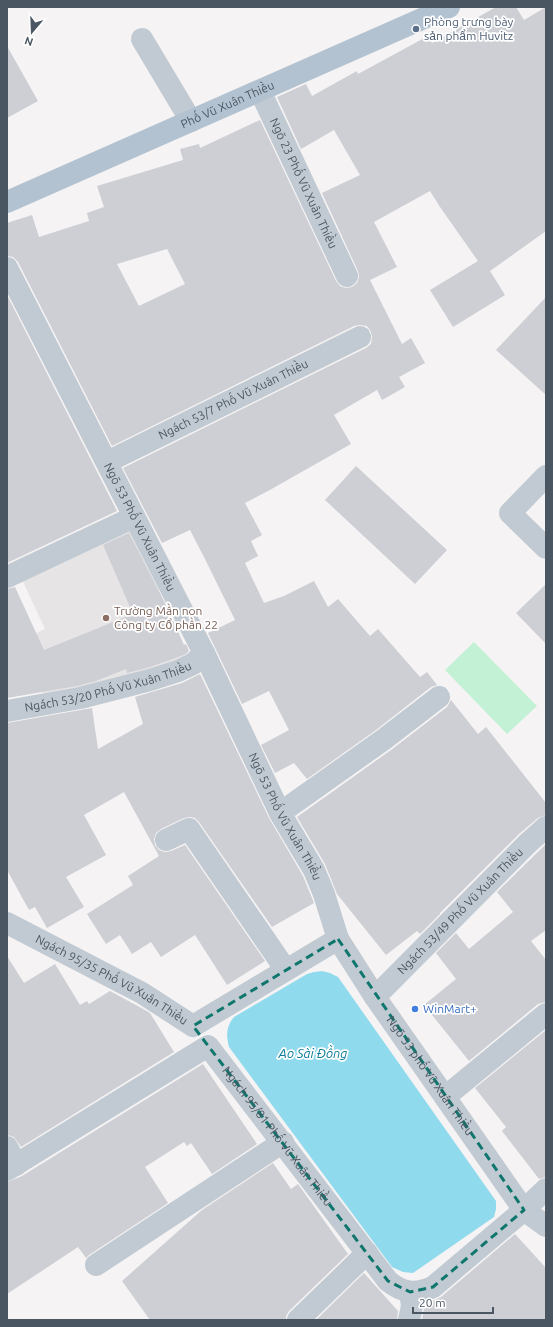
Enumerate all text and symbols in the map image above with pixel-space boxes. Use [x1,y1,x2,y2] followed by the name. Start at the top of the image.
[12,12,52,52] north arrow
[424,15,514,42] place label: Phòng trưng bày sản phẩm Huvitz
[411,24,421,34] marker: Phòng trưng bày sản phẩm Huvitz
[23,34,35,48] text: N
[179,78,276,131] street label: Phố Vũ Xuân Thiều
[268,116,340,250] street label: Ngõ 23 Phố Vũ Xuân Thiều
[156,357,310,442] street label: Ngách 53/7 Phố Vũ Xuân Thiều
[102,460,178,593] street label: Ngõ 53 Phố Vũ Xuân Thiều
[114,603,218,631] place label: Trường Mần non Công ty Cổ phần 22
[101,613,111,623] marker: Trường Mần non Công ty Cổ phần 22
[23,659,193,714] street label: Ngách 53/20 Phố Vũ Xuân Thiều
[246,751,324,882] street label: Ngõ 53 Phố Vũ Xuân Thiều
[395,845,525,976] street label: Ngách 53/49 Phố Vũ Xuân Thiều
[34,932,190,1027] street label: Ngách 95/35 Phố Vũ Xuân Thiều
[423,1002,477,1015] place label: WinMart+
[410,1004,420,1014] marker: WinMart+
[384,1013,477,1137] street label: Ngõ 53 phố Vũ Xuân Thiều
[278,1044,347,1060] water label: Ao Sài Đồng
[220,1064,335,1208] street label: Ngách 95/81 Phố Vũ Xuân Thiều
[413,1289,493,1315] scale bar
[419,1296,446,1309] text: 20 m

